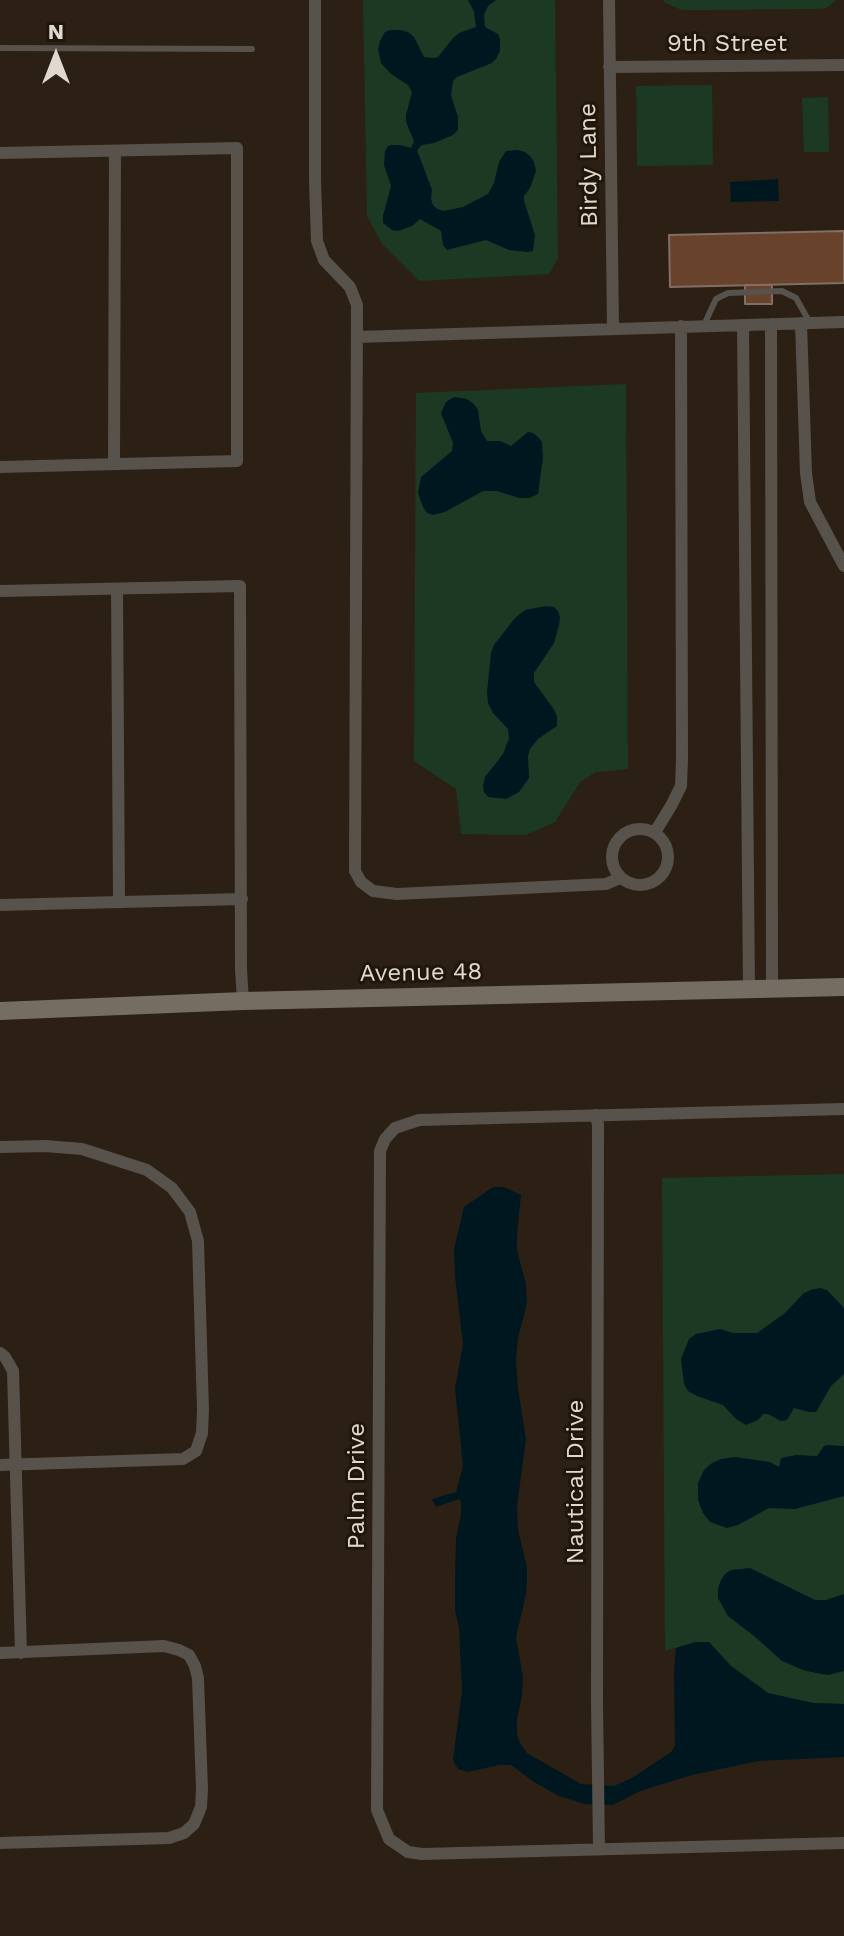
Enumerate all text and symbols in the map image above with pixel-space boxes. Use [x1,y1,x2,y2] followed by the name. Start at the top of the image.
[16,16,96,96] north arrow
[48,19,64,44] text: N
[667,30,787,58] street label: 9th Street
[574,103,604,227] street label: Birdy Lane
[359,958,483,988] street label: Avenue 48
[562,1400,590,1564] street label: Nautical Drive
[343,1423,371,1549] street label: Palm Drive

